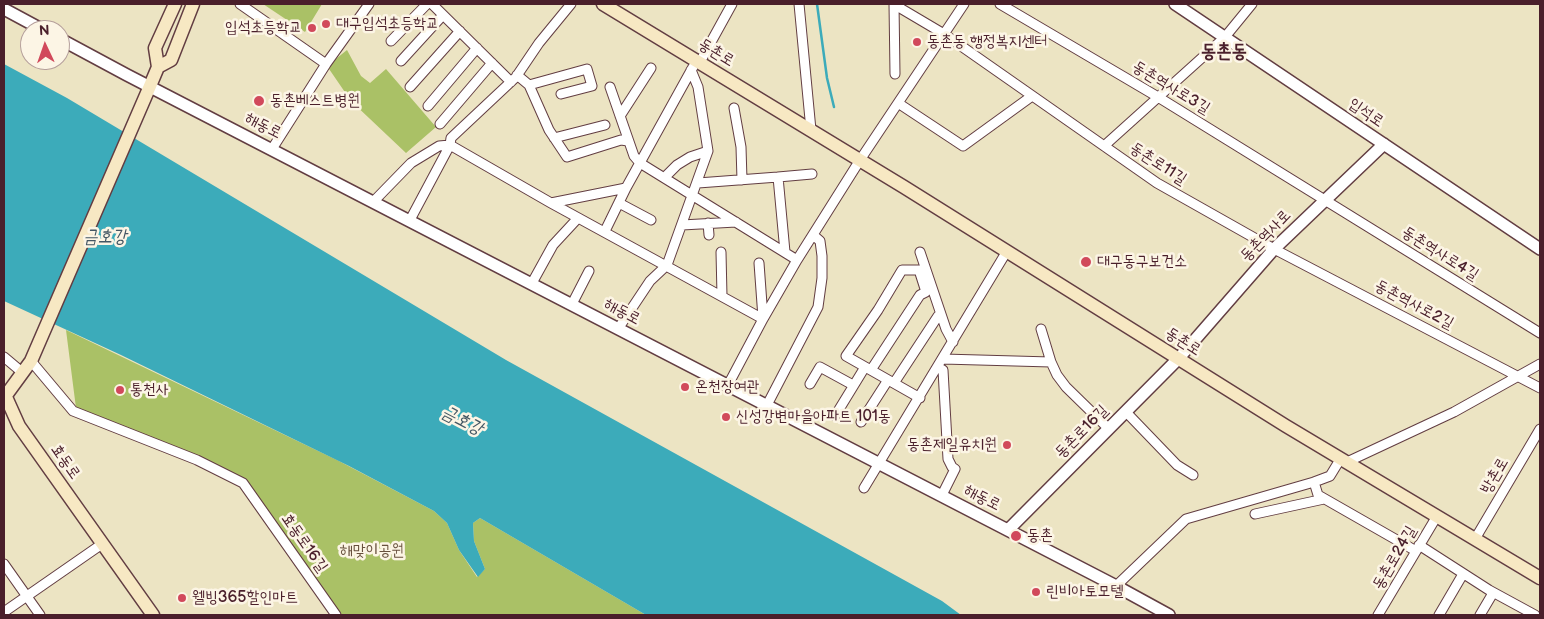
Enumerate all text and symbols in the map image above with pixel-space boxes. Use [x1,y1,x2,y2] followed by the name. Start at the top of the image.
[336,14,439,34] place label: 대구입석초등학교
[225,18,302,38] place label: 입석초등학교
[320,18,332,30] marker: 대구입석초등학교
[20,20,70,70] north arrow
[39,22,50,39] text: N
[306,22,318,34] marker: 입석초등학교
[927,32,1047,52] place label: 동촌동 행정복지센터
[695,35,737,71] street label: 동촌로
[911,36,923,48] marker: 동촌동 행정복지센터
[1201,41,1247,63] district label: 동촌동
[1129,57,1213,119] street label: 동촌역사로3길
[270,91,360,111] place label: 동촌베스트병원
[252,94,266,108] marker: 동촌베스트병원
[1345,94,1387,132] street label: 입석로
[241,109,285,143] street label: 해동로
[1126,139,1190,189] street label: 동촌로11길
[1237,206,1295,266] street label: 동촌역사로
[1398,223,1482,285] street label: 동촌역사로4길
[83,226,127,248] water label: 금호강
[1097,252,1187,272] place label: 대구동구보건소
[1079,255,1093,269] marker: 대구동구보건소
[1371,276,1457,334] street label: 동촌역사로2길
[600,294,644,330] street label: 해동로
[1162,324,1204,360] street label: 동촌로
[695,377,759,397] place label: 온천장여관
[130,380,169,400] place label: 통천사
[679,381,691,393] marker: 온천장여관
[114,384,126,396] marker: 통천사
[1051,401,1113,463] street label: 동촌로16길
[438,402,486,440] water label: 금호강
[736,407,891,427] place label: 신성강변마을아파트 101동
[720,411,732,423] marker: 신성강변마을아파트 101동
[907,435,997,455] place label: 동촌제일유치원
[1001,439,1013,451] marker: 동촌제일유치원
[46,441,84,483] street label: 효동로
[1477,454,1513,498] street label: 방촌로
[960,481,1004,515] street label: 해동로
[277,510,331,576] street label: 효동로16길
[1369,523,1421,593] street label: 동촌로24길
[1027,526,1053,546] place label: 동촌
[1009,529,1023,543] marker: 동촌
[340,541,404,561] park label: 해맞이공원
[1046,582,1123,602] place label: 린비아토모텔
[1030,586,1042,598] marker: 린비아토모텔
[192,588,298,608] place label: 웰빙365할인마트
[176,592,188,604] marker: 웰빙365할인마트

